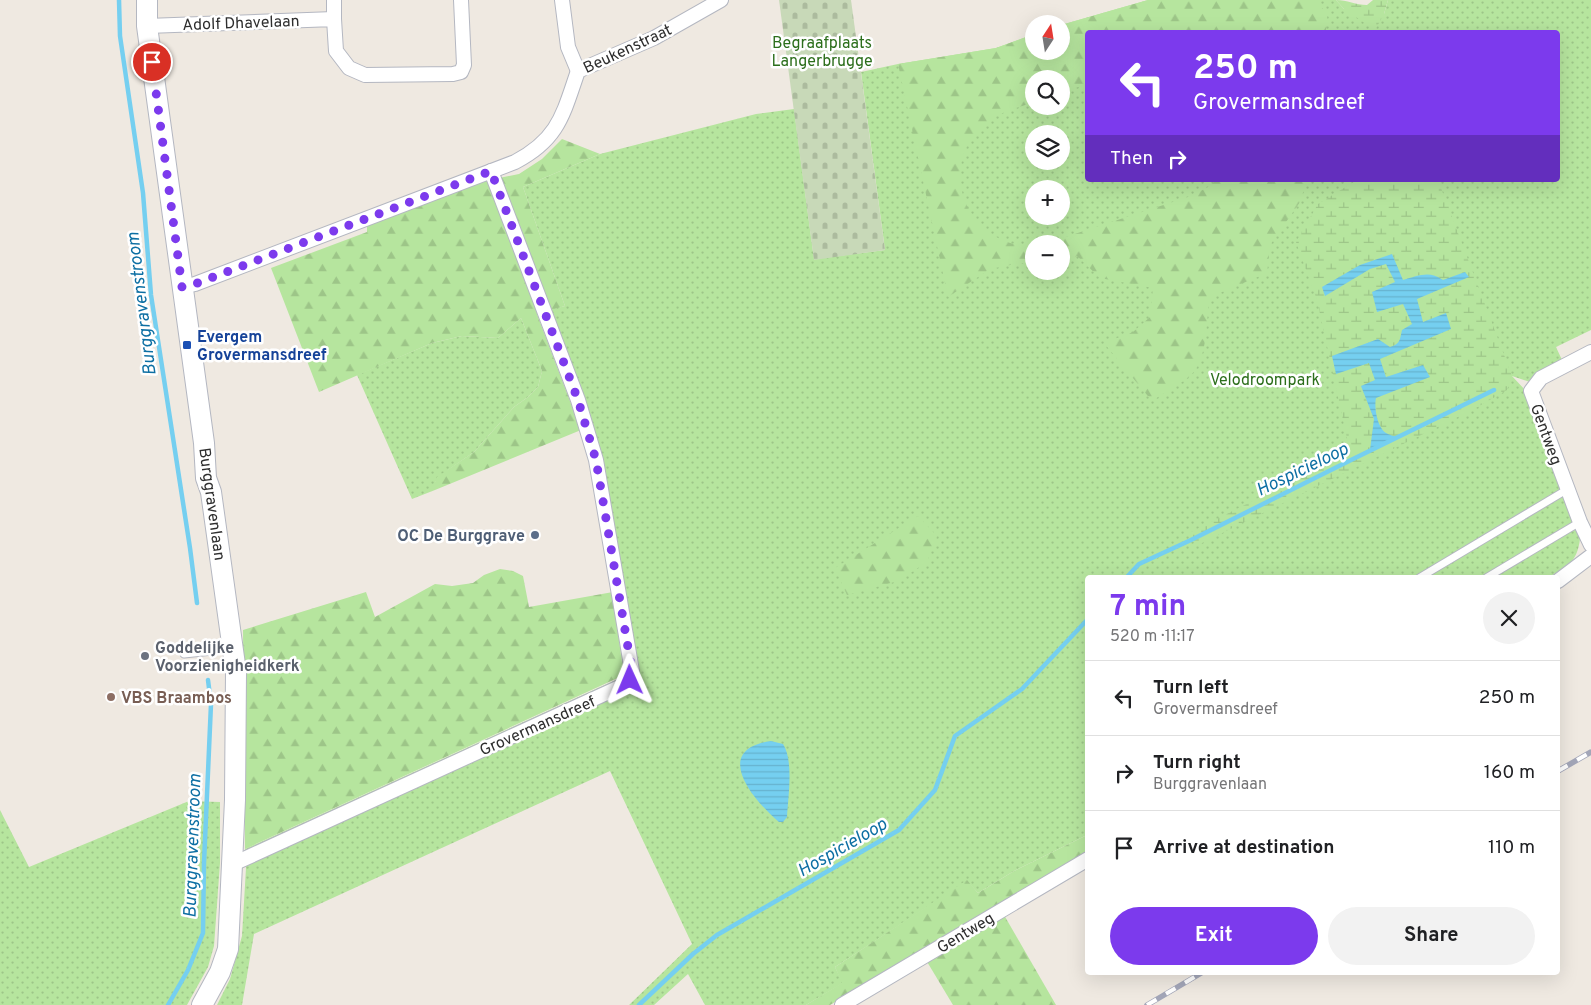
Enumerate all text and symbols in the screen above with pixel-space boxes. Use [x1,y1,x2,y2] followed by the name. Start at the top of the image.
[182,12,300,36] street label: Adolf Dhavelaan
[1025,15,1070,60] north arrow
[1025,15,1070,280] map controls
[580,21,675,79] street label: Beukenstraat
[771,34,873,72] park label: Begraafplaats Langerbrugge
[131,41,173,83] pin
[1193,47,1298,91] text: 250 m
[138,48,166,76] icon: arrive
[1110,50,1175,115] icon: left
[1025,70,1070,115] button: search
[1193,90,1364,117] text: Grovermansdreef
[1025,125,1070,170] button: layers
[1163,145,1191,173] icon: right
[1110,147,1153,171] text: Then
[1025,180,1070,225] button: +
[122,230,163,377] water label: Burggravenstroom
[1025,235,1070,280] button: −
[197,328,327,366] place label: Evergem Grovermansdreef
[181,339,193,351] marker: Evergem Grovermansdreef
[1210,371,1320,391] park label: Velodroompark
[1525,401,1565,468] street label: Gentweg
[1253,438,1353,503] water label: Hospicieloop
[193,446,229,562] street label: Burggravenlaan
[397,527,525,547] place label: OC De Burggrave
[529,529,541,541] marker: OC De Burggrave
[1110,589,1186,626] text: 7 min
[1483,592,1535,644] button: close
[1110,627,1195,647] text: 520 m · 11:17
[155,639,300,677] place label: Goddelijke Voorzienigheidkerk
[139,650,151,662] marker: Goddelijke Voorzienigheidkerk
[603,653,655,705] position arrow
[1153,676,1229,700] text: Turn left
[1110,684,1138,712] icon: left
[1479,686,1535,710] text: 250 m
[121,689,232,709] place label: VBS Braambos
[105,691,117,703] marker: VBS Braambos
[477,692,599,761] street label: Grovermansdreef
[1153,700,1278,720] text: Grovermansdreef
[1153,751,1241,775] text: Turn right
[1110,759,1138,787] icon: right
[1484,761,1535,785] text: 160 m
[179,773,208,919] water label: Burggravenstroom
[1153,775,1267,795] text: Burggravenlaan
[794,813,892,883] water label: Hospicieloop
[1110,834,1138,862] icon: arrive
[1153,836,1334,860] text: Arrive at destination
[1488,836,1535,860] text: 110 m
[1110,907,1318,965] button: Exit
[1328,907,1535,965] button: Share
[934,909,998,959] street label: Gentweg

